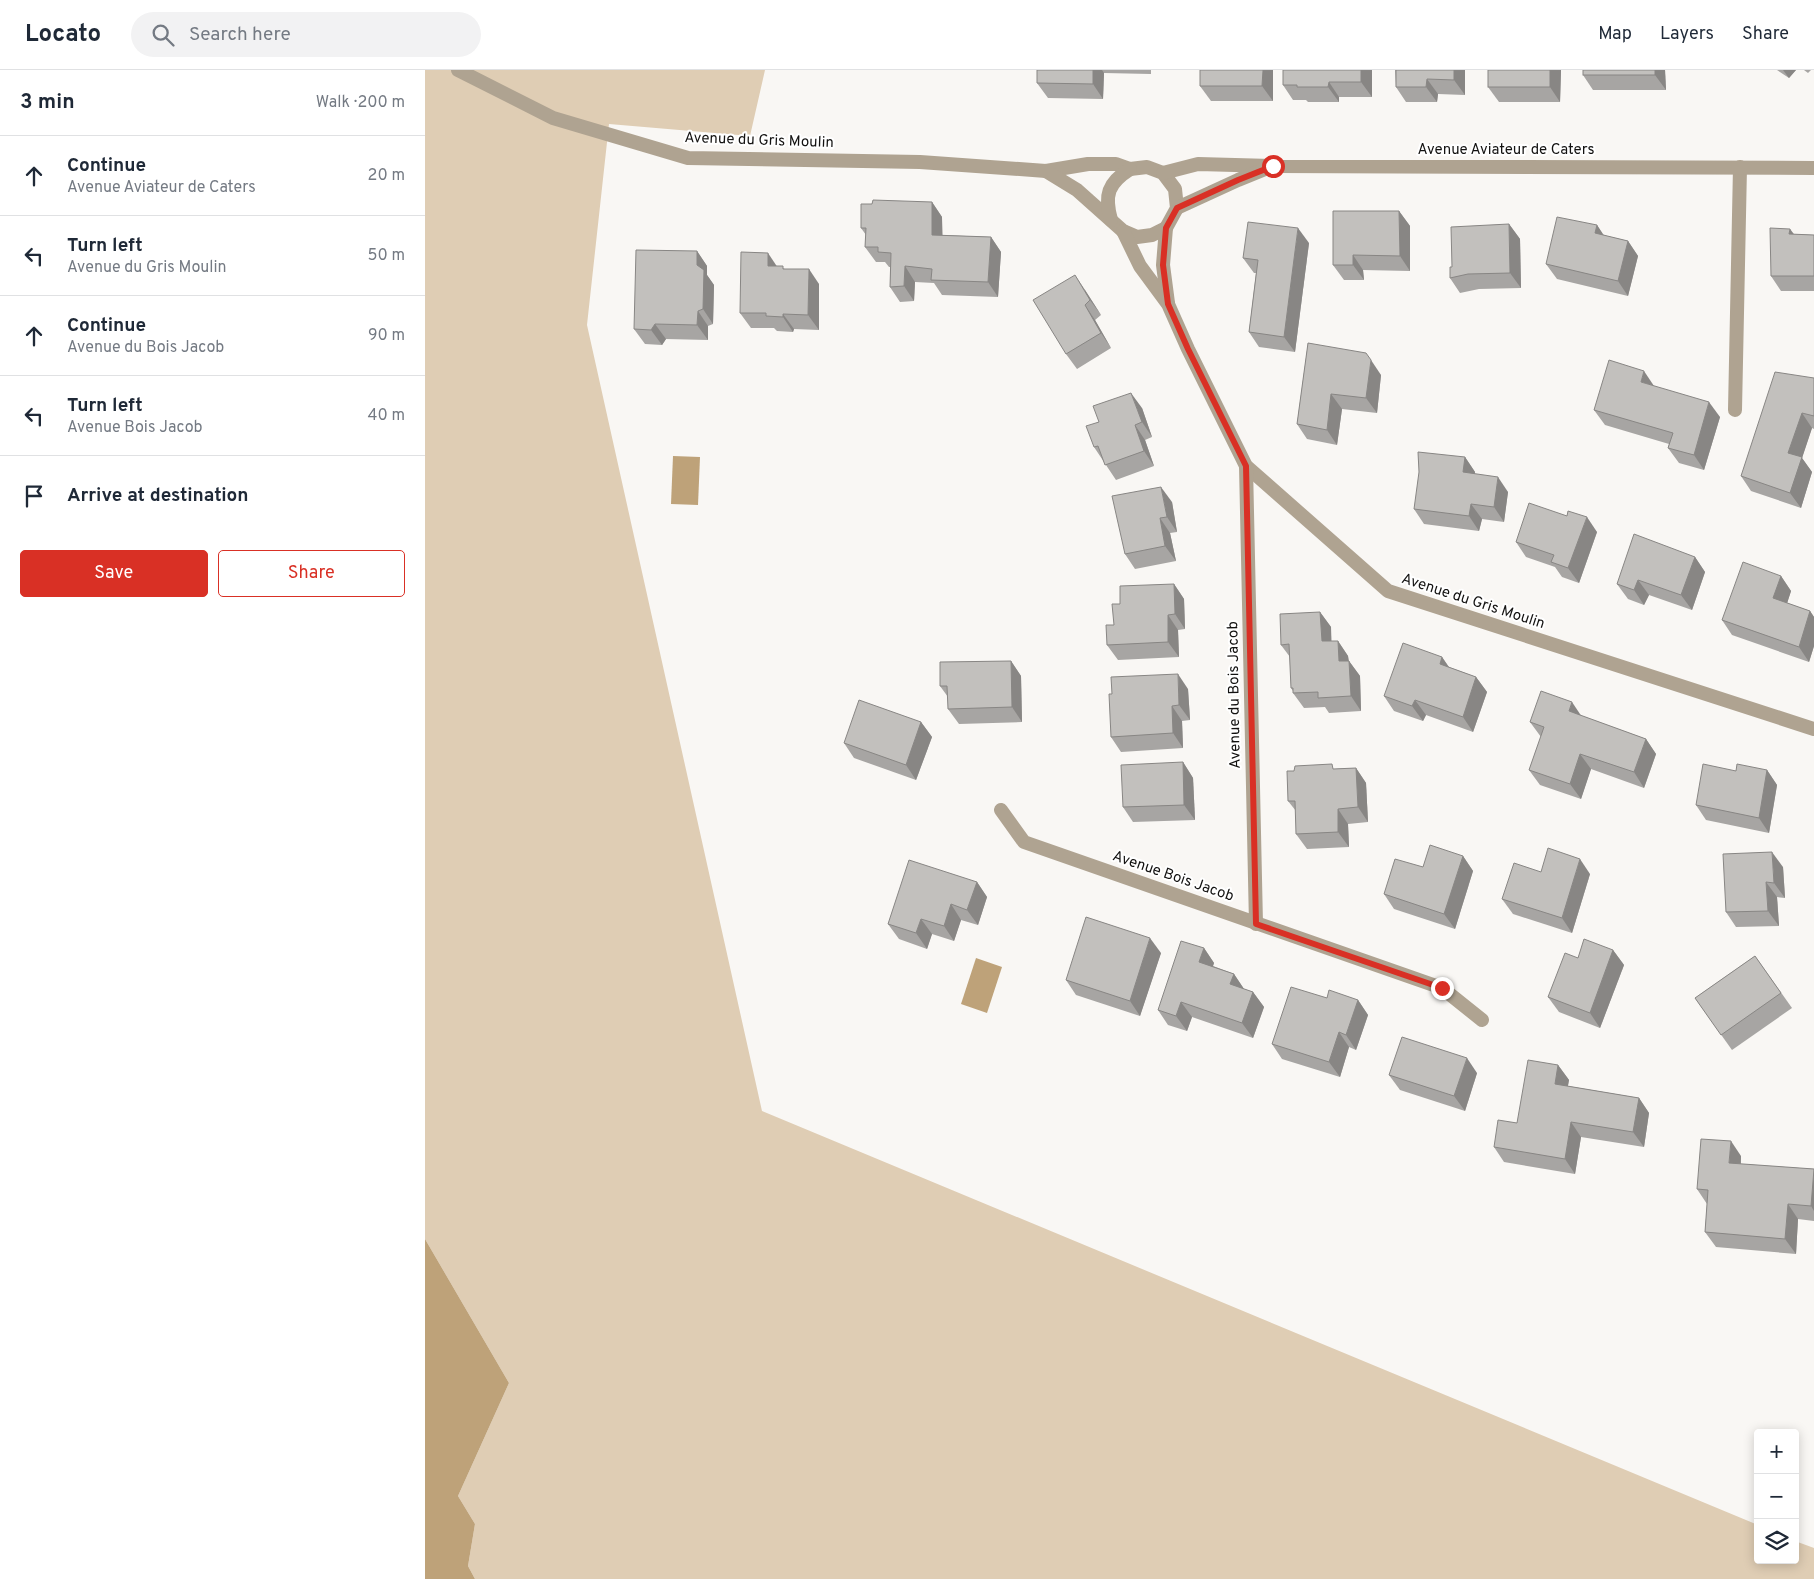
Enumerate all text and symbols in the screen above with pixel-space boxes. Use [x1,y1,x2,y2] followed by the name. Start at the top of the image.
[131,12,481,57] search box
[25,20,101,50] text: Locato
[149,21,177,49] icon: search
[189,23,291,47] text: Search here
[1598,23,1632,46] text: Map
[1660,23,1714,46] text: Layers
[1742,23,1789,46] text: Share
[20,89,75,116] text: 3 min
[316,93,405,113] text: Walk · 200 m
[684,129,834,153] street label: Avenue du Gris Moulin
[1417,141,1595,160] street label: Avenue Aviateur de Caters
[67,154,146,178] text: Continue
[1262,155,1285,178] route start
[20,162,48,190] icon: ahead
[368,166,405,186] text: 20 m
[67,178,256,198] text: Avenue Aviateur de Caters
[67,234,143,258] text: Turn left
[20,242,48,270] icon: left
[368,246,405,266] text: 50 m
[67,258,227,278] text: Avenue du Gris Moulin
[67,314,146,338] text: Continue
[20,322,48,350] icon: ahead
[368,326,405,346] text: 90 m
[67,338,224,358] text: Avenue du Bois Jacob
[67,394,143,418] text: Turn left
[20,402,48,430] icon: left
[367,406,405,426] text: 40 m
[67,418,203,438] text: Avenue Bois Jacob
[20,482,48,510] icon: arrive
[67,484,248,508] text: Arrive at destination
[20,550,208,597] button: Save
[218,550,405,597] button: Share
[1399,570,1547,634] street label: Avenue du Gris Moulin
[1224,621,1246,769] street label: Avenue du Bois Jacob
[1110,847,1236,907] street label: Avenue Bois Jacob
[1431,977,1454,1000] route end
[1754,1429,1799,1564] map controls
[1754,1429,1799,1474] button: +
[1754,1474,1799,1519] button: −
[1754,1519,1799,1564] button: layers

